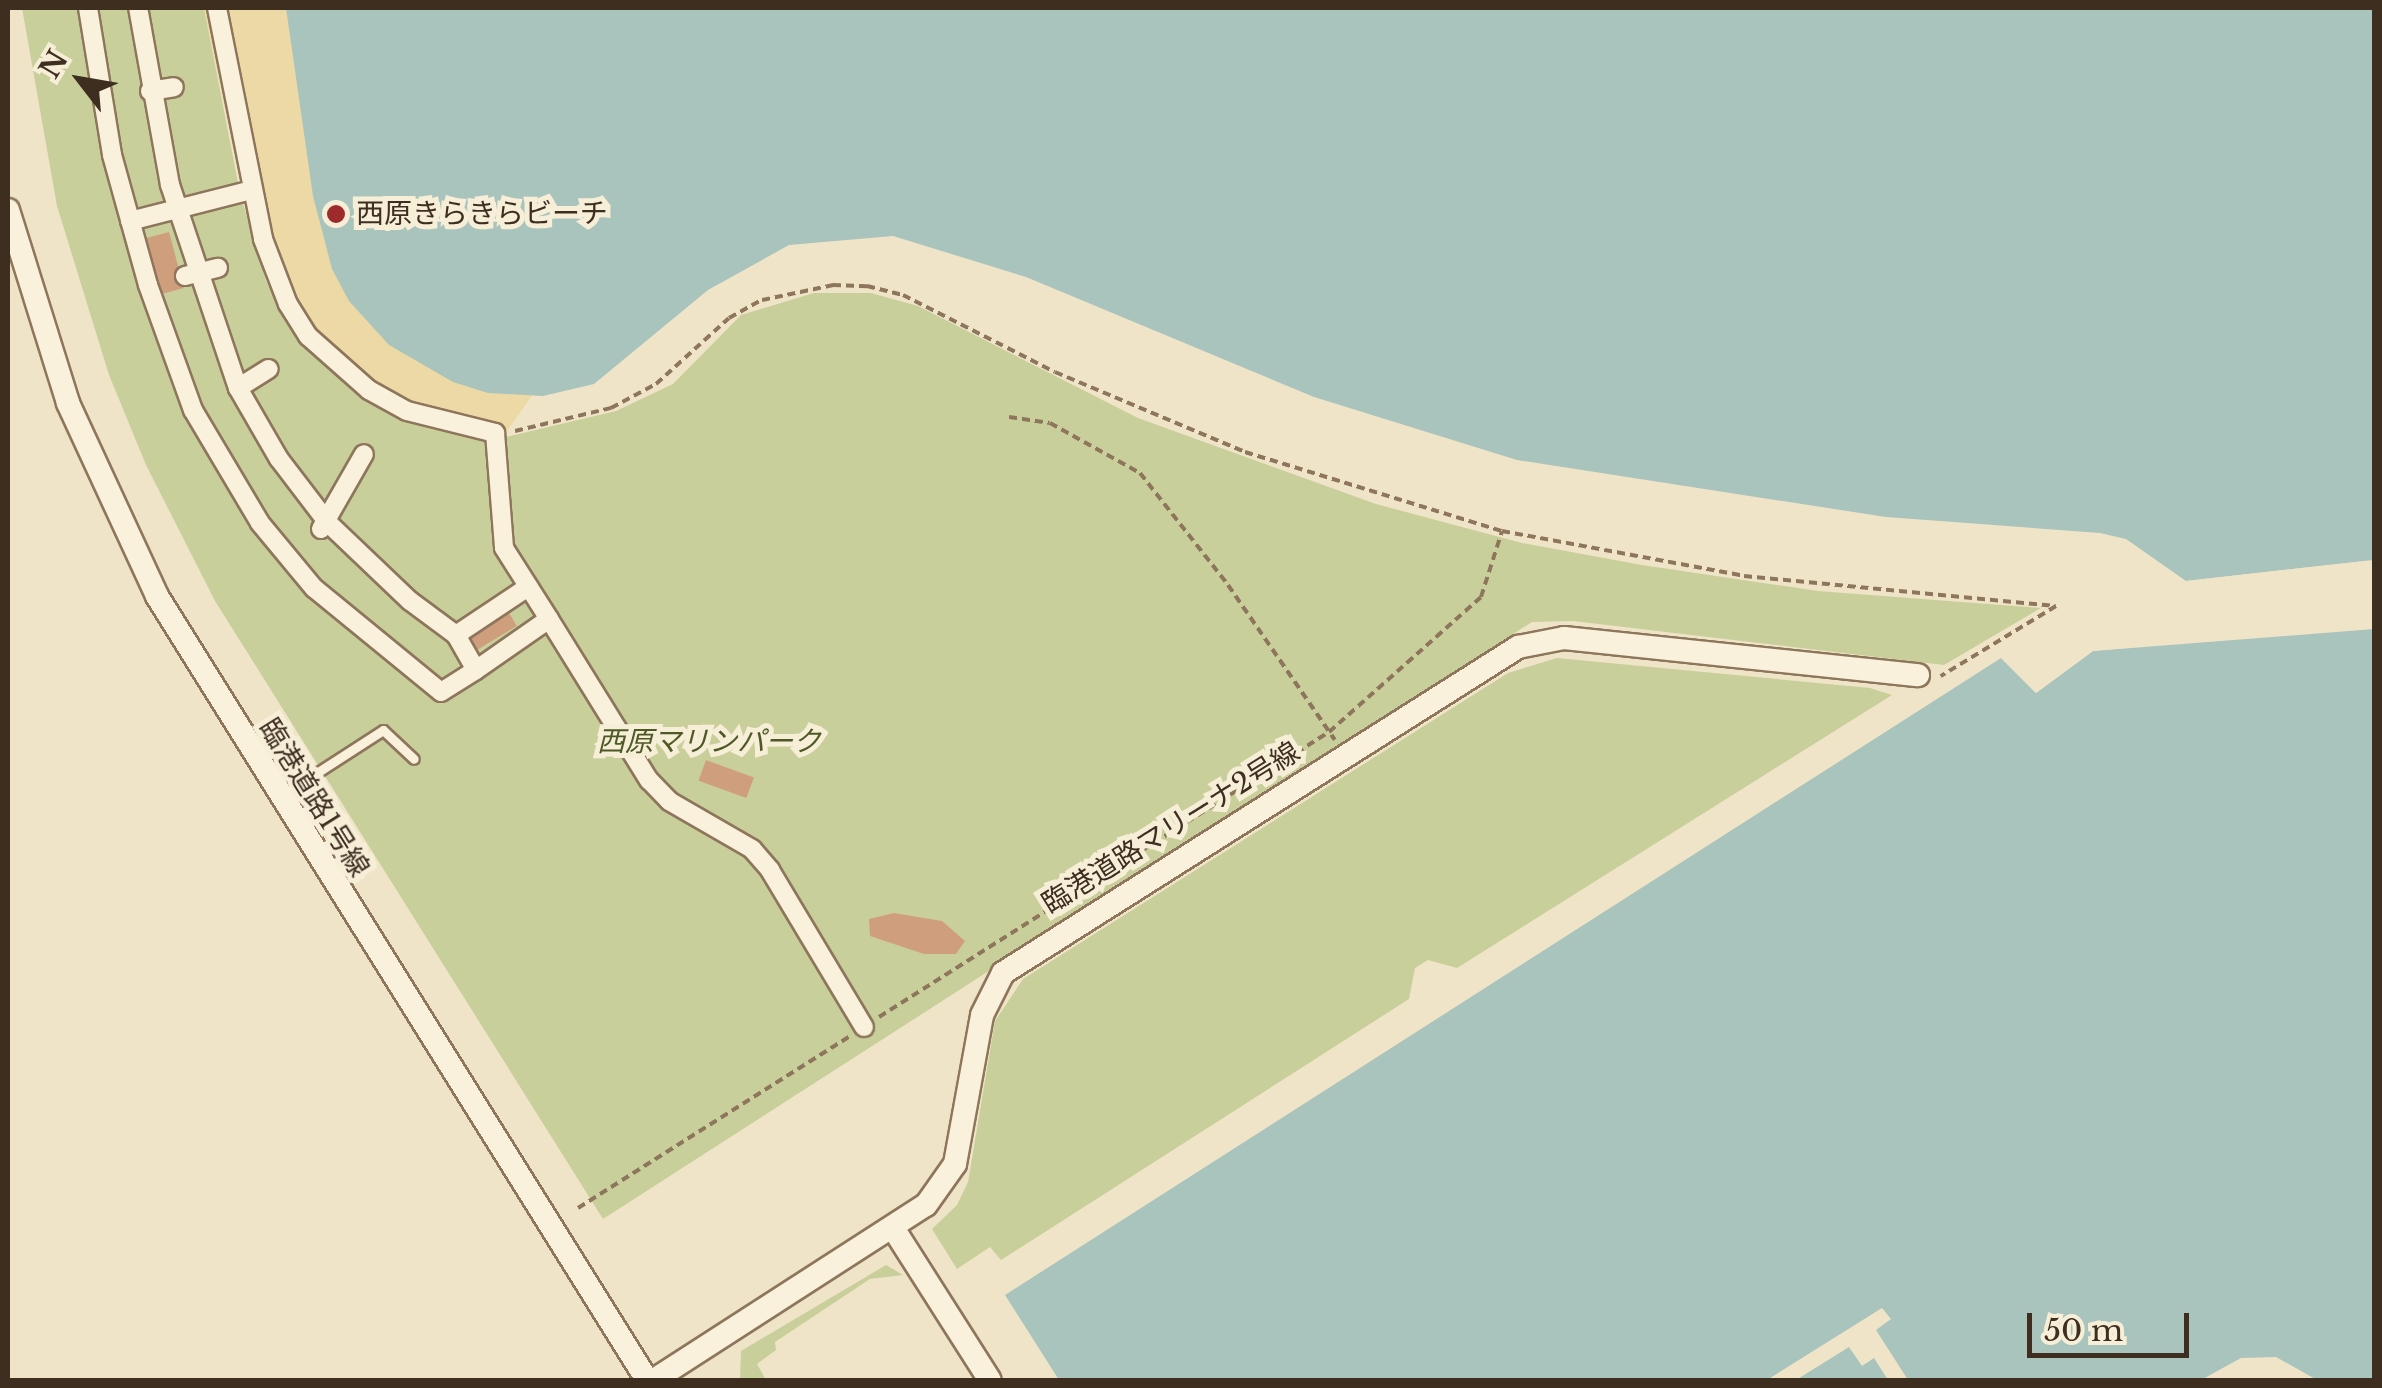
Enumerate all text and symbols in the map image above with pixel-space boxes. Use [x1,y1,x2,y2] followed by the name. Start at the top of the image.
[30,30,130,130] north arrow
[32,44,76,85] text: N
[356,197,608,231] place label: 西原きらきらビーチ
[325,203,347,225] marker: 西原きらきらビーチ
[252,713,376,883] street label: 臨港道路1号線
[597,725,821,759] park label: 西原マリンパーク
[1036,735,1306,921] street label: 臨港道路マリーナ2号線
[2032,1293,2194,1355] scale bar
[2044,1312,2123,1349] text: 50 m

